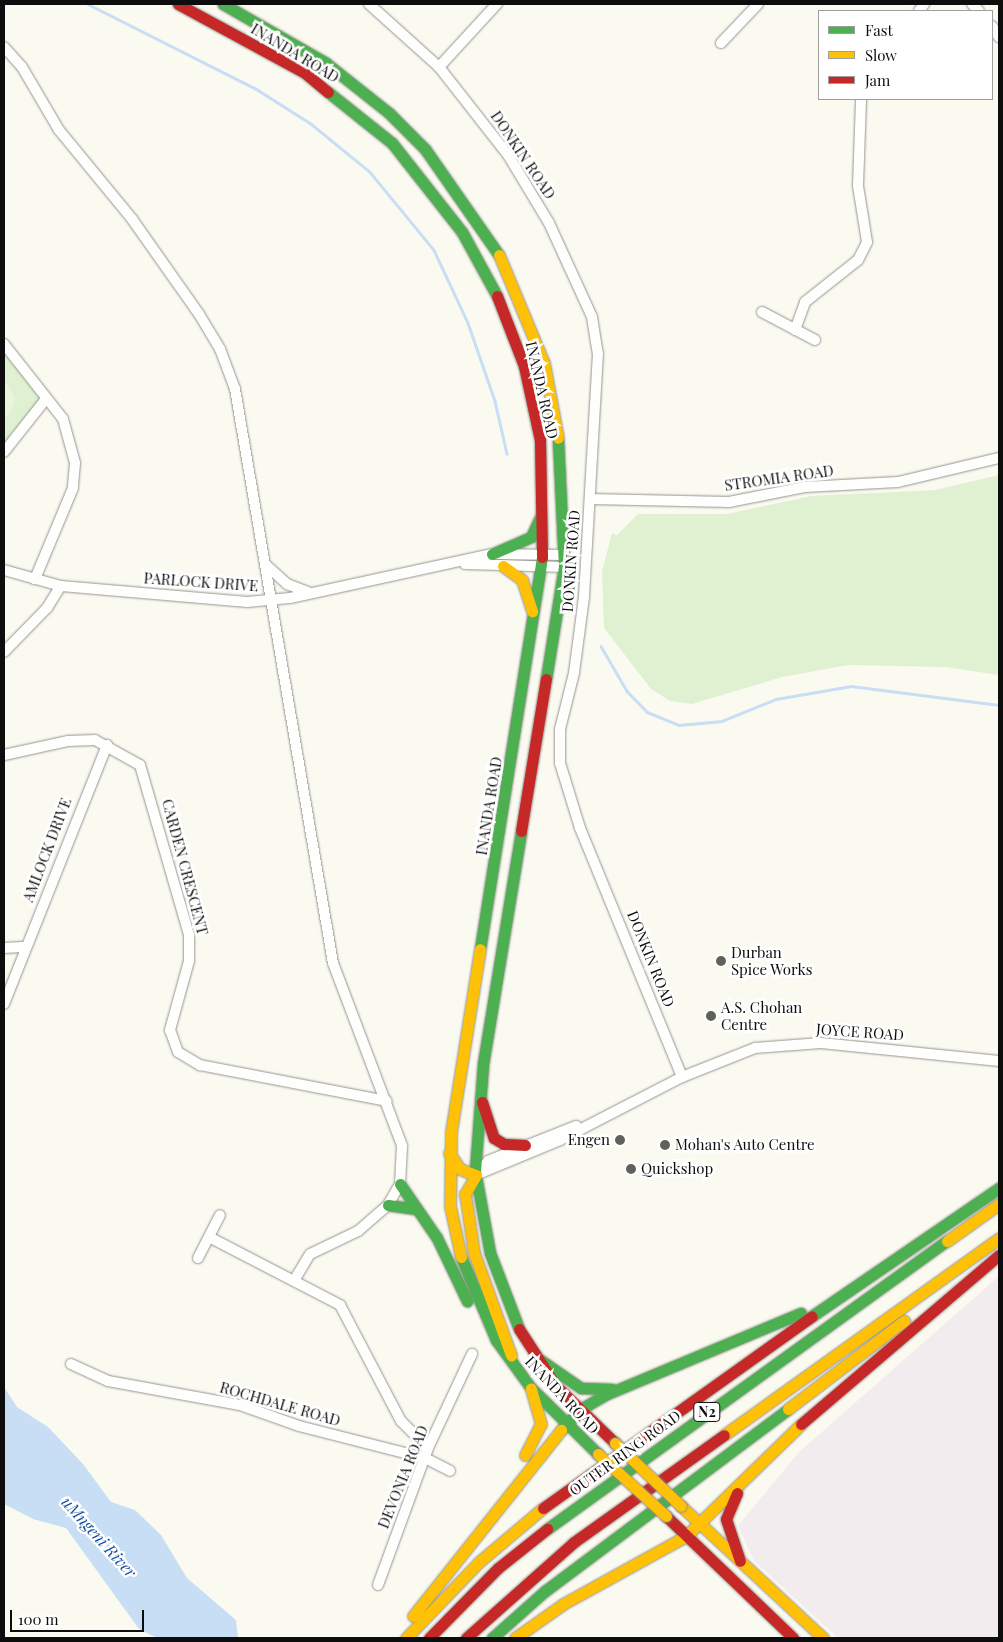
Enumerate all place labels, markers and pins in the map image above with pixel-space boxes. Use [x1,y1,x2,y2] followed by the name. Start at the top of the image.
[731,943,813,978] place label: Durban Spice Works
[715,955,727,967] marker: Durban Spice Works
[721,998,802,1033] place label: A.S. Chohan Centre
[705,1010,717,1022] marker: A.S. Chohan Centre
[568,1131,610,1149] place label: Engen
[614,1134,626,1146] marker: Engen
[675,1136,815,1154] place label: Mohan's Auto Centre
[659,1139,671,1151] marker: Mohan's Auto Centre
[641,1160,713,1178] place label: Quickshop
[625,1163,637,1175] marker: Quickshop

